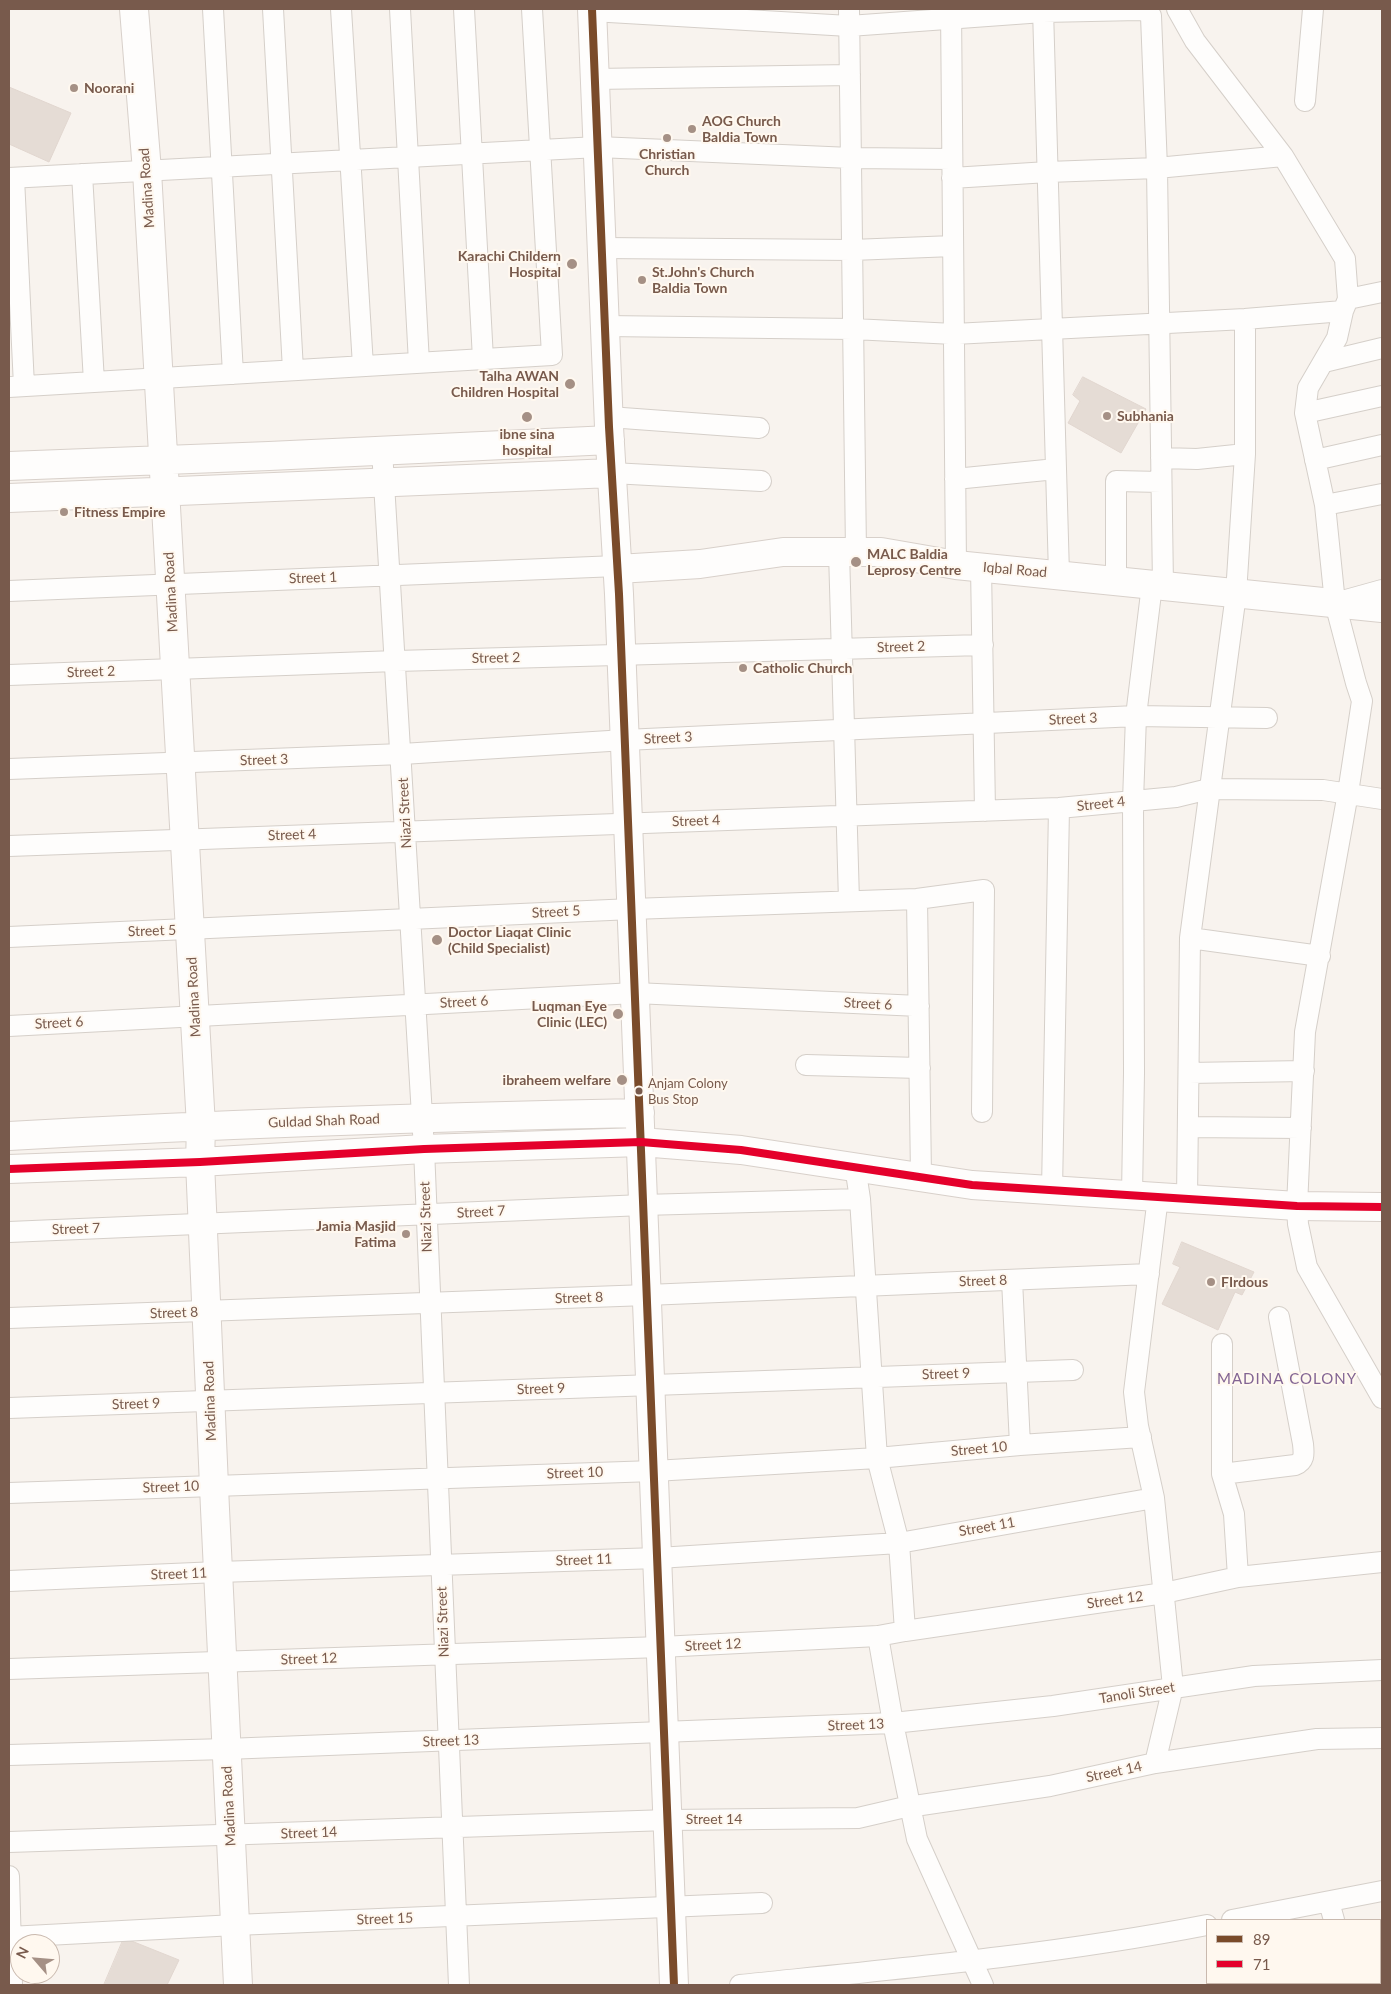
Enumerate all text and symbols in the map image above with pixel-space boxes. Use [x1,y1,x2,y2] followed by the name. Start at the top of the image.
[84,80,134,96] place label: Noorani
[68,82,80,94] marker: Noorani
[702,113,781,146] place label: AOG Church Baldia Town
[686,123,698,135] marker: AOG Church Baldia Town
[661,132,673,144] marker: Christian Church
[639,146,695,178] place label: Christian Church
[136,147,158,229] street label: Madina Road
[458,248,561,280] place label: Karachi Childern Hospital
[565,257,579,271] marker: Karachi Childern Hospital
[652,264,754,296] place label: St.John's Church Baldia Town
[636,274,648,286] marker: St.John's Church Baldia Town
[451,368,559,401] place label: Talha AWAN Children Hospital
[563,377,577,391] marker: Talha AWAN Children Hospital
[1117,408,1174,424] place label: Subhania
[520,410,534,424] marker: ibne sina hospital
[1101,410,1113,422] marker: Subhania
[500,426,554,458] place label: ibne sina hospital
[74,504,165,520] place label: Fitness Empire
[58,506,70,518] marker: Fitness Empire
[867,546,961,578] place label: MALC Baldia Leprosy Centre
[161,551,181,633] street label: Madina Road
[849,555,863,569] marker: MALC Baldia Leprosy Centre
[982,559,1048,581] street label: Iqbal Road
[288,569,338,587] street label: Street 1
[876,638,926,656] street label: Street 2
[472,649,520,667] street label: Street 2
[753,660,852,676] place label: Catholic Church
[737,662,749,674] marker: Catholic Church
[66,663,116,681] street label: Street 2
[1048,709,1098,729] street label: Street 3
[643,728,693,748] street label: Street 3
[239,751,289,769] street label: Street 3
[395,777,415,849] street label: Niazi Street
[1076,793,1126,815] street label: Street 4
[671,812,721,830] street label: Street 4
[267,826,317,844] street label: Street 4
[531,902,581,922] street label: Street 5
[127,922,177,940] street label: Street 5
[448,924,571,956] place label: Doctor Liaqat Clinic (Child Specialist)
[430,933,444,947] marker: Doctor Liaqat Clinic (Child Specialist)
[184,956,204,1038] street label: Madina Road
[439,992,489,1012] street label: Street 6
[843,994,893,1014] street label: Street 6
[532,998,607,1030] place label: Luqman Eye Clinic (LEC)
[611,1007,625,1021] marker: Luqman Eye Clinic (LEC)
[34,1013,84,1033] street label: Street 6
[503,1072,611,1088] place label: ibraheem welfare
[615,1073,629,1087] marker: ibraheem welfare
[648,1076,728,1107] place label: Anjam Colony Bus Stop
[634,1086,644,1096] marker: Anjam Colony Bus Stop
[268,1111,380,1131] street label: Guldad Shah Road
[416,1181,436,1253] street label: Niazi Street
[456,1202,506,1222] street label: Street 7
[316,1218,396,1250] place label: Jamia Masjid Fatima
[51,1220,101,1238] street label: Street 7
[400,1228,412,1240] marker: Jamia Masjid Fatima
[958,1272,1008,1290] street label: Street 8
[1221,1274,1268,1290] place label: FIrdous
[1205,1276,1217,1288] marker: FIrdous
[554,1289,604,1307] street label: Street 8
[149,1304,199,1322] street label: Street 8
[200,1361,220,1441] street label: Madina Road
[921,1365,971,1383] street label: Street 9
[1215,1370,1359,1388] district label: MADINA COLONY
[516,1380,566,1398] street label: Street 9
[111,1395,161,1413] street label: Street 9
[950,1438,1008,1460] street label: Street 10
[546,1464,604,1482] street label: Street 10
[142,1478,200,1496] street label: Street 10
[958,1514,1016,1540] street label: Street 11
[555,1551,613,1569] street label: Street 11
[150,1565,208,1583] street label: Street 11
[433,1586,453,1658] street label: Niazi Street
[1086,1588,1144,1612] street label: Street 12
[684,1635,742,1655] street label: Street 12
[280,1650,338,1668] street label: Street 12
[1098,1679,1176,1707] street label: Tanoli Street
[827,1716,885,1734] street label: Street 13
[422,1732,480,1750] street label: Street 13
[1085,1758,1143,1786] street label: Street 14
[219,1765,239,1847] street label: Madina Road
[686,1811,742,1827] street label: Street 14
[280,1824,338,1842] street label: Street 14
[356,1910,414,1928] street label: Street 15
[1206,1919,1381,1984] legend
[1253,1930,1270,1948] text: 89
[10,1934,60,1984] north arrow
[12,1944,32,1961] text: N
[1253,1955,1270,1973] text: 71

